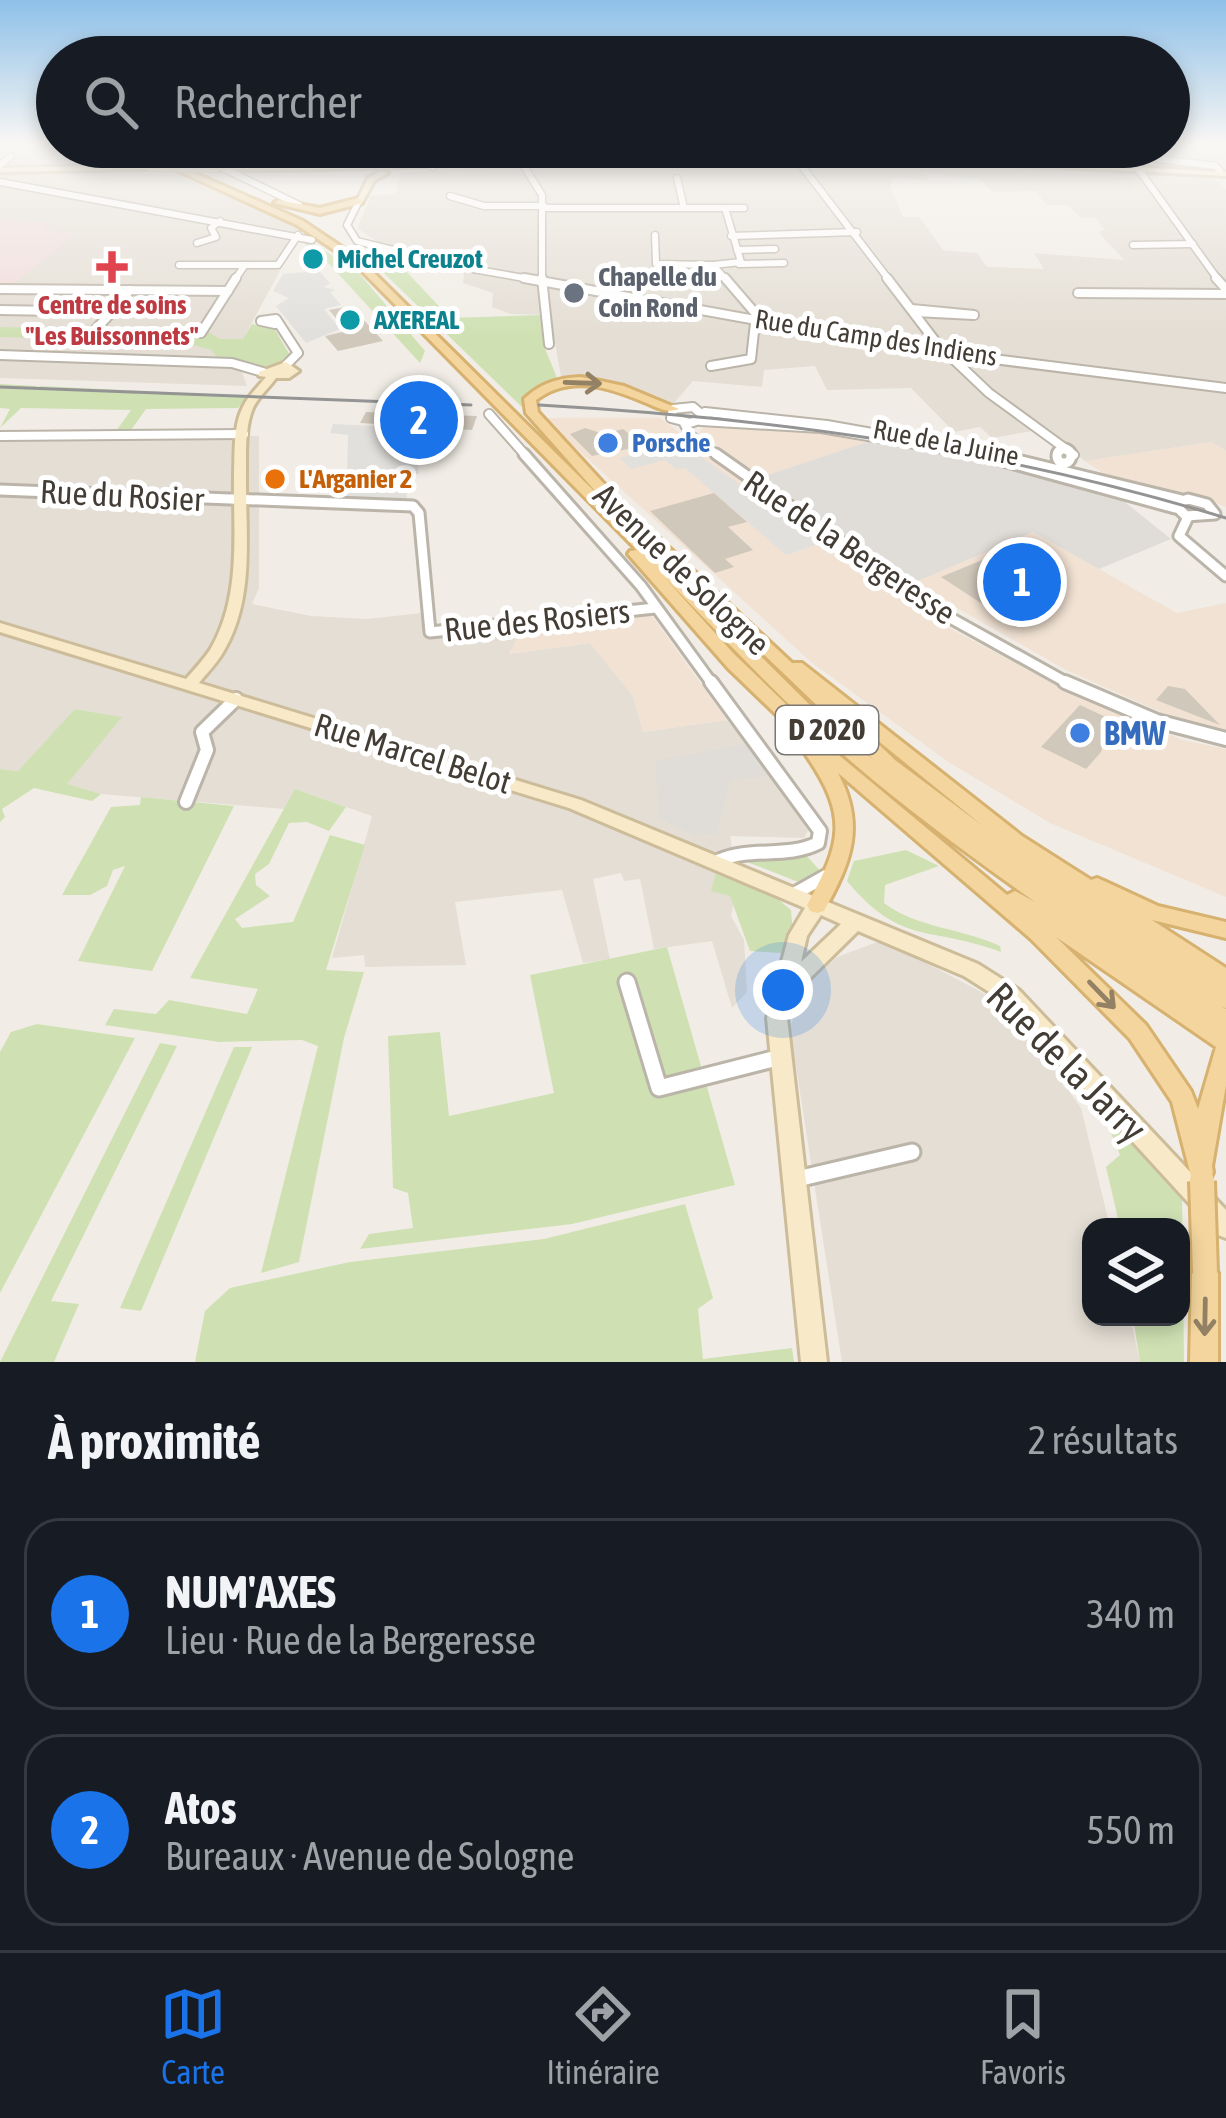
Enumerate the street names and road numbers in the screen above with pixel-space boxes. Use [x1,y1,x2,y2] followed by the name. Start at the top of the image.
[753,303,999,372] street label: Rue du Camp des Indiens
[871,413,1022,472] street label: Rue de la Juine
[737,462,963,632] street label: Rue de la Bergeresse
[39,472,206,518] street label: Rue du Rosier
[586,476,778,662] street label: Avenue de Sologne
[442,591,632,649] street label: Rue des Rosiers
[310,705,516,801] street label: Rue Marcel Belot
[776,706,878,754] road number: D 2020
[978,973,1156,1151] street label: Rue de la Jarry

